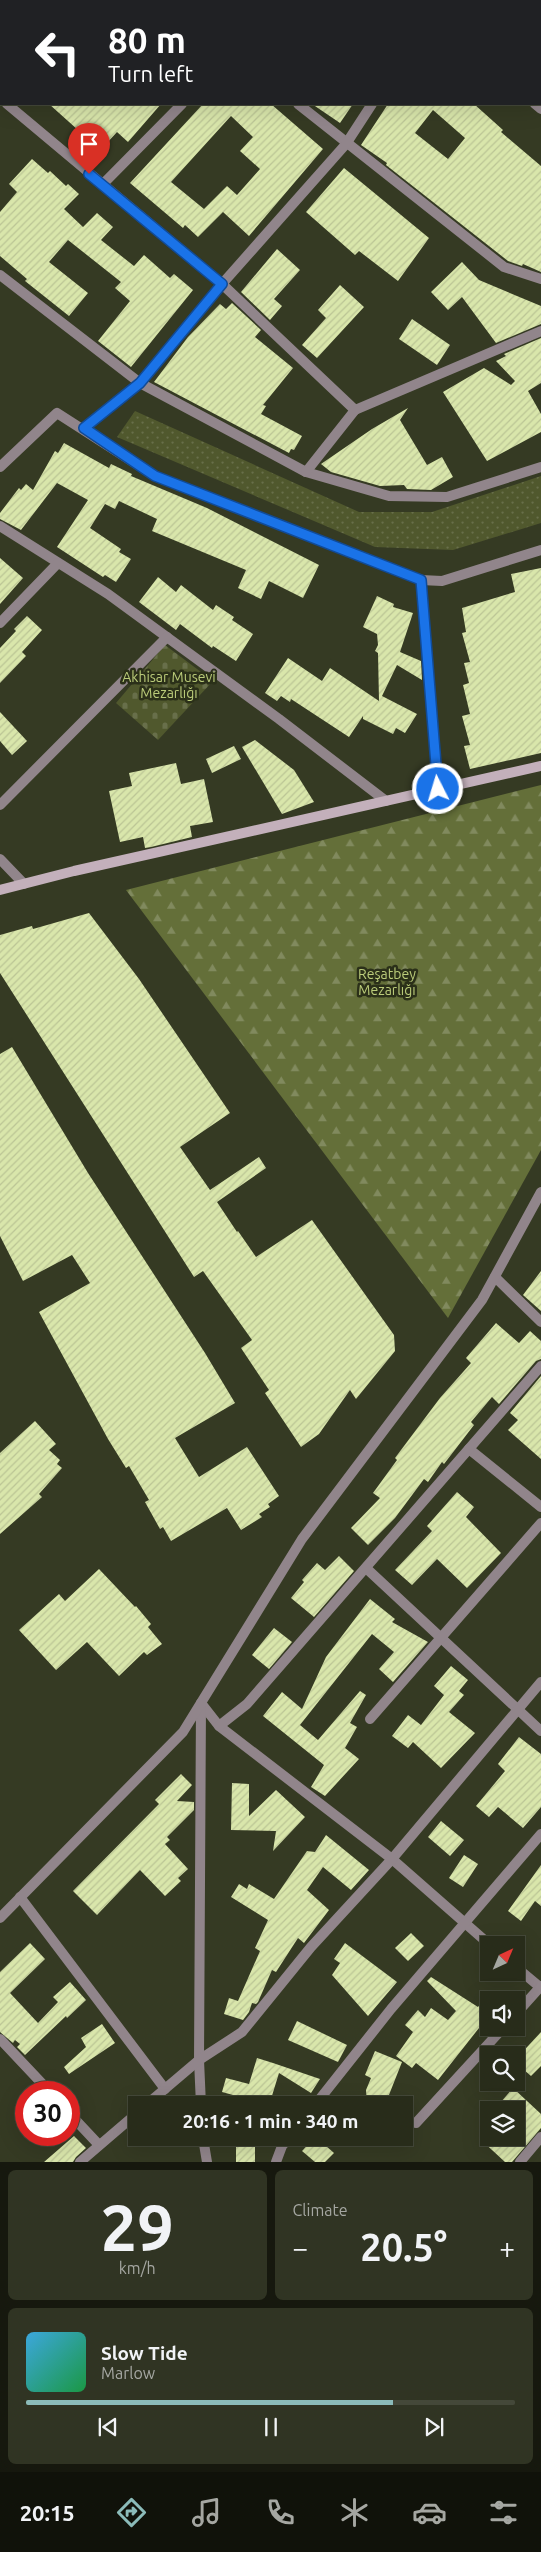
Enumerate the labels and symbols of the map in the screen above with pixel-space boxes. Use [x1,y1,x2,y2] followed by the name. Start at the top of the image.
[68,123,110,174] pin
[122,669,216,701] park label: Akhisar Musevi Mezarlığı
[411,762,463,814] position arrow
[358,966,416,998] park label: Reşatbey Mezarlığı
[480,1936,525,1981] north arrow
[15,2081,80,2146] speed limit sign: 30

